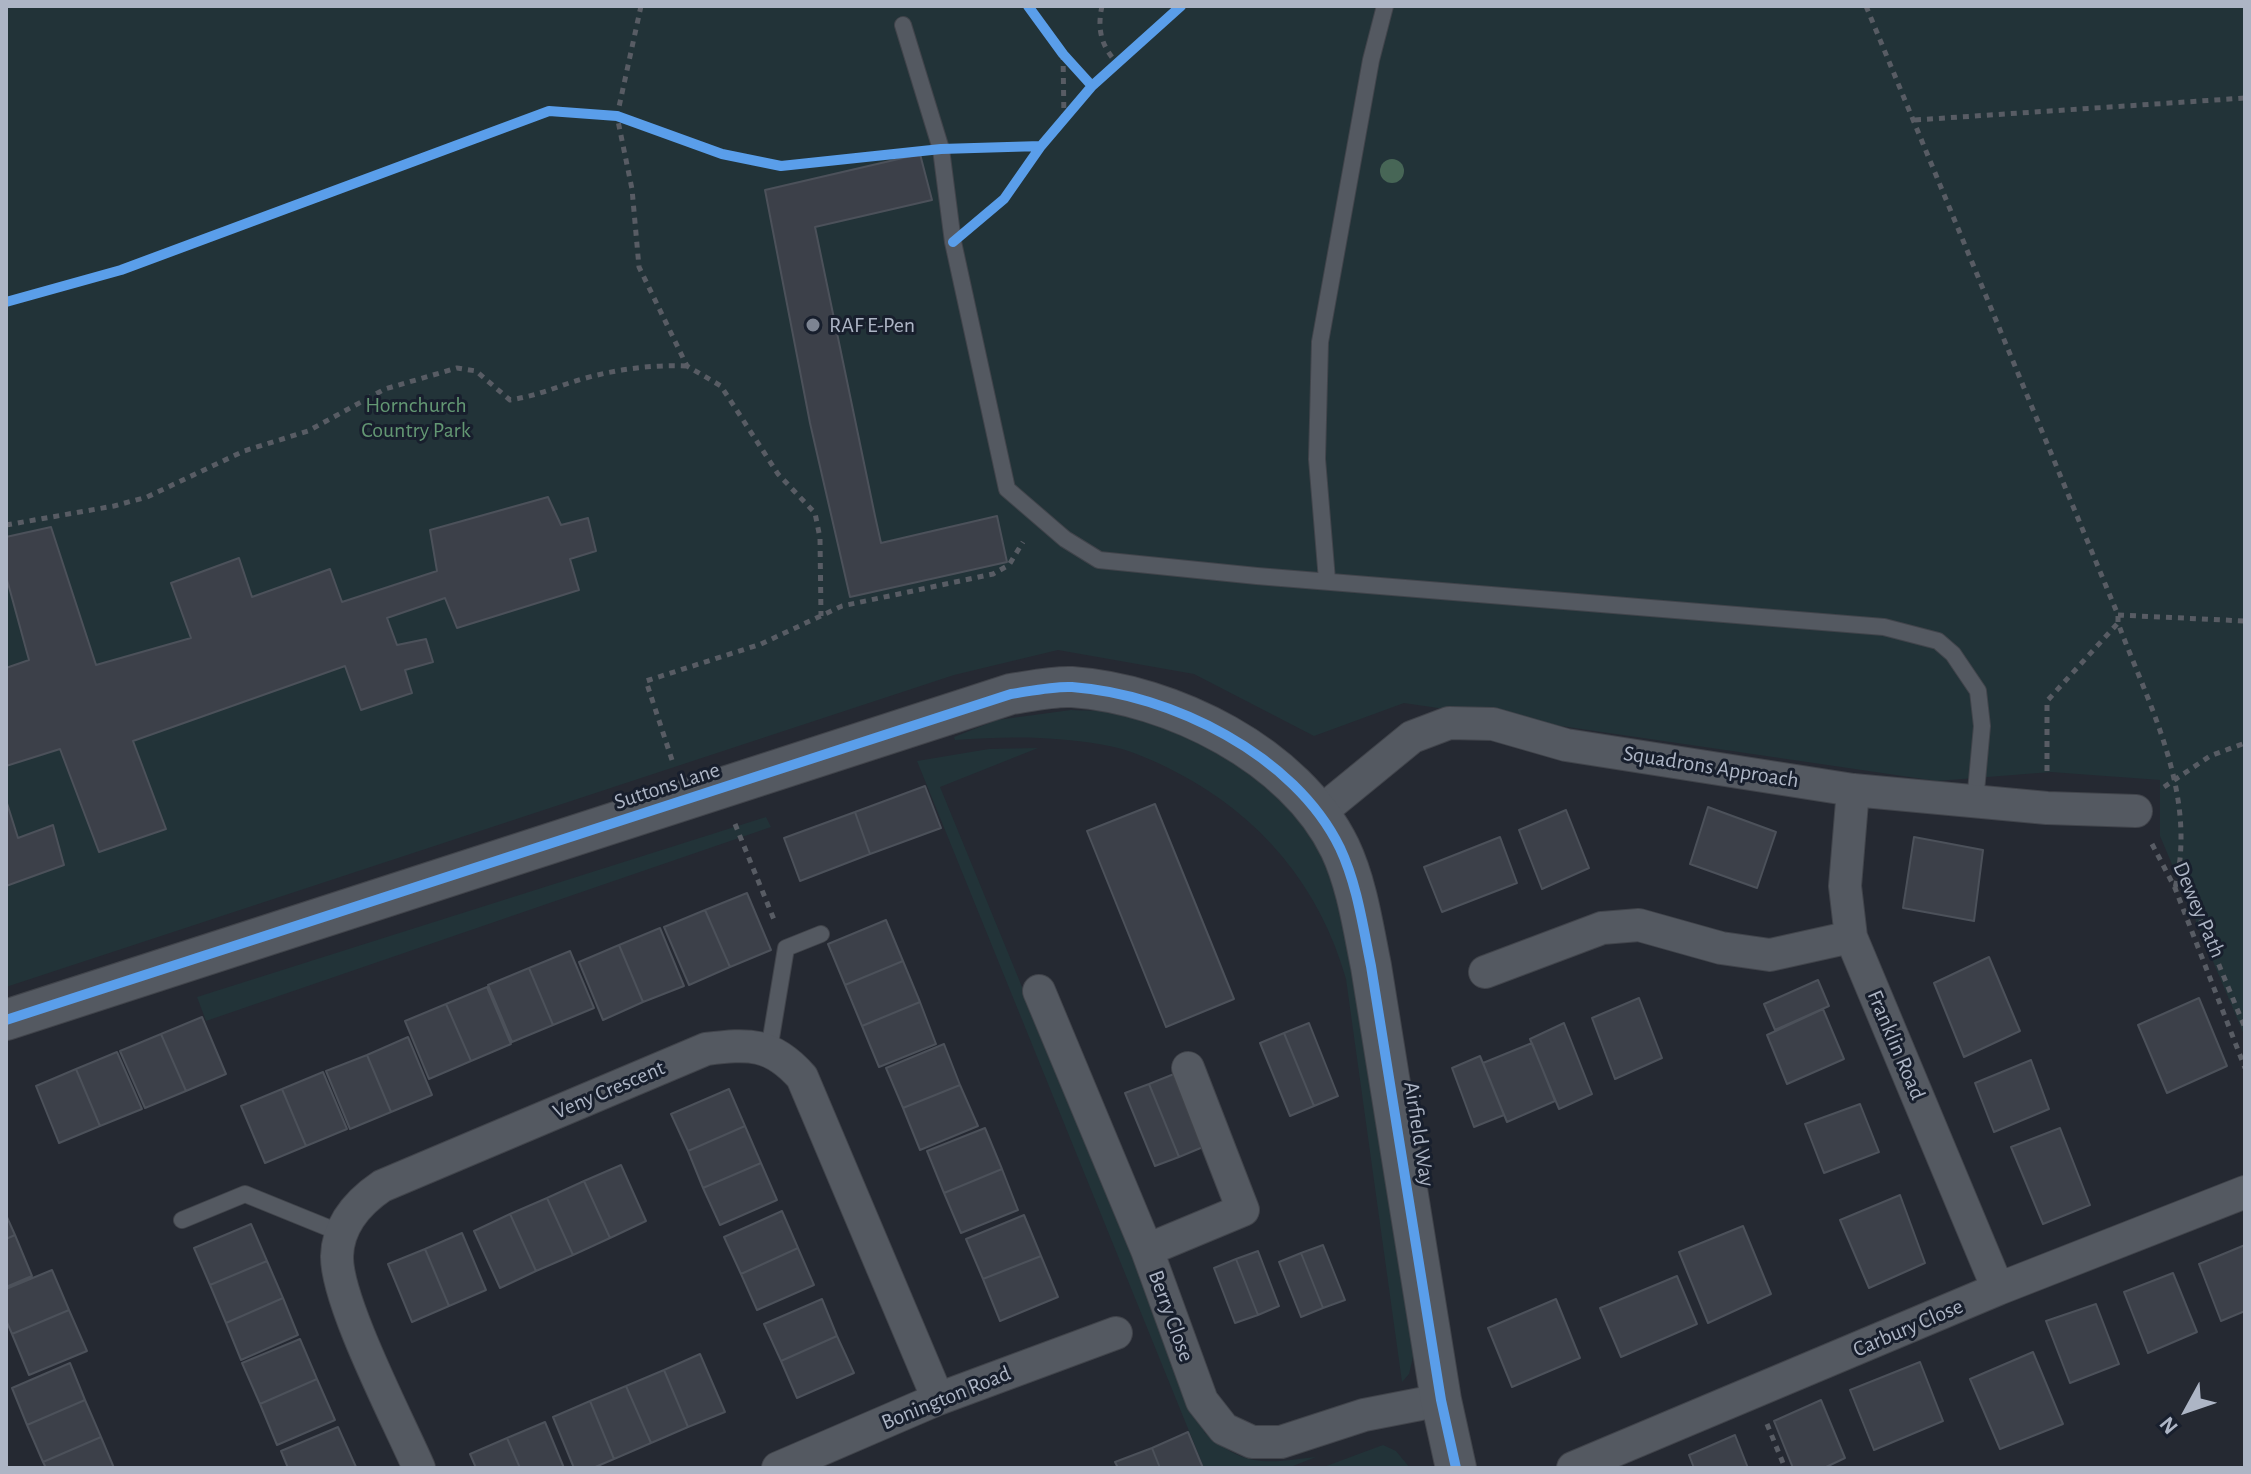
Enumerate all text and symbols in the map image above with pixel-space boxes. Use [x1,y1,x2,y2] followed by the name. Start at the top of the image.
[829,312,915,338] place label: RAF E-Pen
[804,316,822,334] marker: RAF E-Pen
[361,392,471,444] park label: Hornchurch Country Park
[1621,740,1801,794] street label: Squadrons Approach
[611,757,723,815] street label: Suttons Lane
[2167,858,2231,962] street label: Dewey Path
[1861,986,1931,1104] street label: Franklin Road
[549,1055,669,1125] street label: Veny Crescent
[1398,1080,1440,1188] street label: Airfield Way
[1142,1267,1200,1365] street label: Berry Close
[1849,1293,1967,1363] street label: Carbury Close
[878,1360,1014,1436] street label: Bonington Road
[2147,1370,2227,1450] north arrow
[2155,1413,2182,1438] text: N

